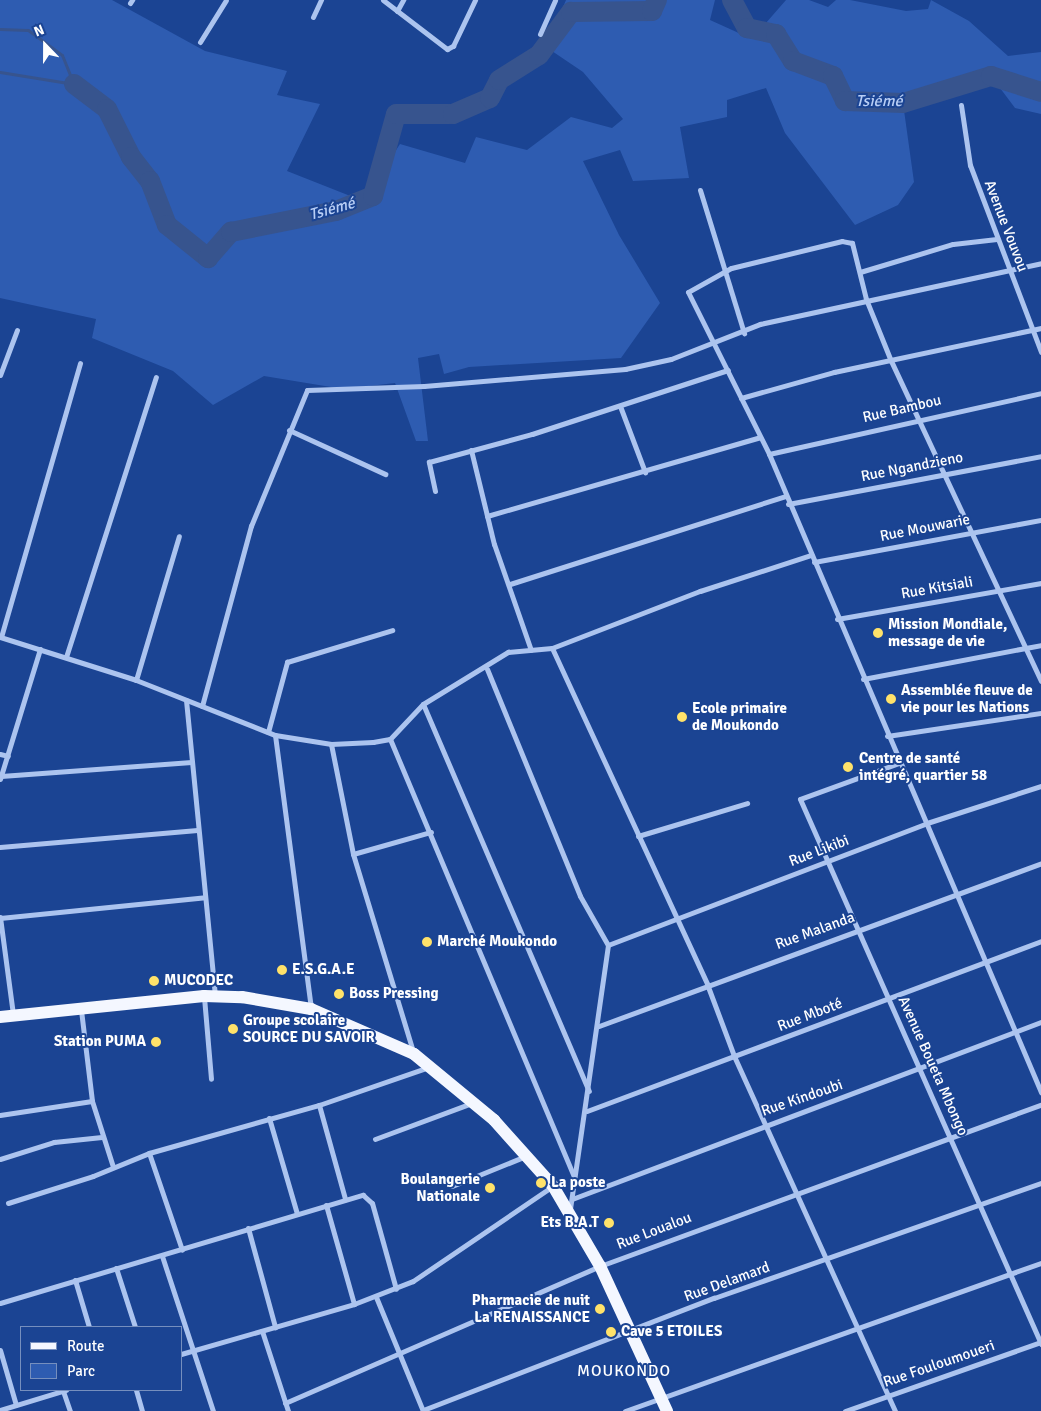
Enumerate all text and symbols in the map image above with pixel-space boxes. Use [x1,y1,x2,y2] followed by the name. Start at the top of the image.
[20,20,70,70] north arrow
[31,21,47,40] text: N
[856,91,902,111] water label: Tsiémé
[980,178,1032,274] street label: Avenue Vouvou
[307,193,357,225] water label: Tsiémé
[861,391,943,427] street label: Rue Bambou
[859,448,965,486] street label: Rue Ngandzieno
[878,510,972,546] street label: Rue Mouwarie
[900,573,974,603] street label: Rue Kitsiali
[888,615,1007,650] place label: Mission Mondiale, message de vie
[872,627,884,639] marker: Mission Mondiale, message de vie
[901,681,1033,716] place label: Assemblée fleuve de vie pour les Nations
[885,693,897,705] marker: Assemblée fleuve de vie pour les Nations
[692,699,787,734] place label: Ecole primaire de Moukondo
[676,711,688,723] marker: Ecole primaire de Moukondo
[859,749,987,784] place label: Centre de santé intégré, quartier 58
[841,760,855,774] marker: Centre de santé intégré, quartier 58
[786,831,852,871] street label: Rue Likibi
[773,908,857,954] street label: Rue Malanda
[437,933,557,951] place label: Marché Moukondo
[421,936,433,948] marker: Marché Moukondo
[292,961,355,979] place label: E.S.G.A.E
[276,964,288,976] marker: E.S.G.A.E
[164,972,233,990] place label: MUCODEC
[148,975,160,987] marker: MUCODEC
[349,985,439,1003] place label: Boss Pressing
[333,988,345,1000] marker: Boss Pressing
[775,994,845,1036] street label: Rue Mboté
[894,994,972,1138] street label: Avenue Boueta Mbongo
[243,1011,375,1046] place label: Groupe scolaire SOURCE DU SAVOIR
[227,1023,239,1035] marker: Groupe scolaire SOURCE DU SAVOIR
[54,1033,146,1051] place label: Station PUMA
[150,1036,162,1048] marker: Station PUMA
[759,1076,845,1120] street label: Rue Kindoubi
[400,1170,480,1205] place label: Boulangerie Nationale
[551,1174,605,1192] place label: La poste
[535,1177,547,1189] marker: La poste
[484,1182,496,1194] marker: Boulangerie Nationale
[614,1208,694,1254] street label: Rue Loualou
[540,1214,599,1232] place label: Ets B.A.T
[603,1217,615,1229] marker: Ets B.A.T
[682,1258,772,1306] street label: Rue Delamard
[472,1291,590,1326] place label: Pharmacie de nuit La RENAISSANCE
[594,1303,606,1315] marker: Pharmacie de nuit La RENAISSANCE
[621,1323,722,1341] place label: Cave 5 ETOILES
[20,1326,182,1391] legend
[605,1326,617,1338] marker: Cave 5 ETOILES
[67,1337,104,1355] text: Route
[881,1337,997,1391] street label: Rue Fouloumoueri
[576,1361,672,1381] district label: MOUKONDO
[67,1362,95,1380] text: Parc

